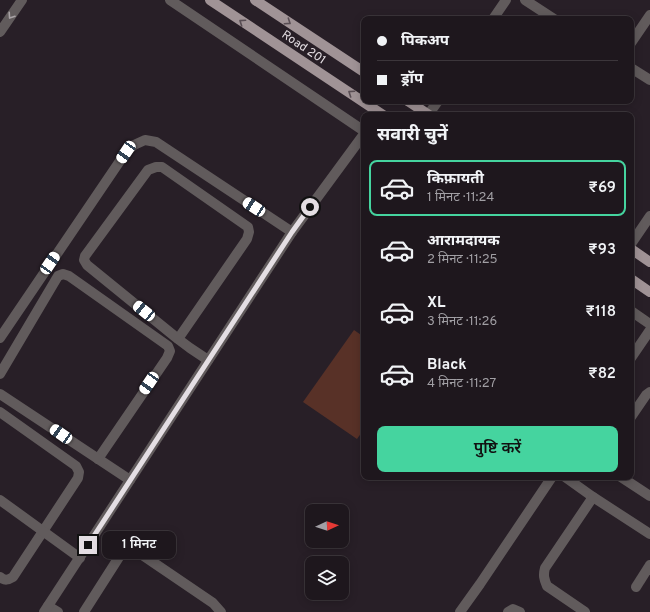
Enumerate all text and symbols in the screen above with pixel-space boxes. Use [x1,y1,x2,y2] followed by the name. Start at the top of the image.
[8,12,16,19] one-way arrow
[284,17,291,24] one-way arrow
[240,20,247,27] one-way arrow
[278,27,329,68] street label: Road 201
[401,32,449,51] text: पिकअप
[401,70,423,89] text: ड्रॉप
[348,91,355,98] one-way arrow
[377,124,448,147] text: सवारी चुनें
[114,139,138,165] car
[379,170,415,206] icon: car
[427,170,484,189] text: किफ़ायती
[588,179,616,198] text: ₹69
[427,190,494,206] text: 1 मिनट · 11:24
[241,195,267,219] car
[301,198,319,216] route start
[379,232,415,268] icon: car
[427,232,500,251] text: आरामदायक
[588,241,616,260] text: ₹93
[38,250,62,276] car
[427,252,498,268] text: 2 मिनट · 11:25
[379,294,415,330] icon: car
[427,294,445,313] text: XL
[131,299,157,323] car
[585,303,616,322] text: ₹118
[427,314,497,330] text: 3 मिनट · 11:26
[379,356,415,392] icon: car
[427,356,467,375] text: Black
[588,365,616,384] text: ₹82
[137,370,161,396] car
[427,376,496,392] text: 4 मिनट · 11:27
[48,422,74,446] car
[377,426,618,472] button: पुष्टि करें
[305,504,349,548] north arrow
[305,504,349,600] map controls
[102,531,176,559] callout: 1 मिनट
[79,536,97,554] route end
[122,537,156,553] text: 1 मिनट
[305,556,349,600] button: layers

